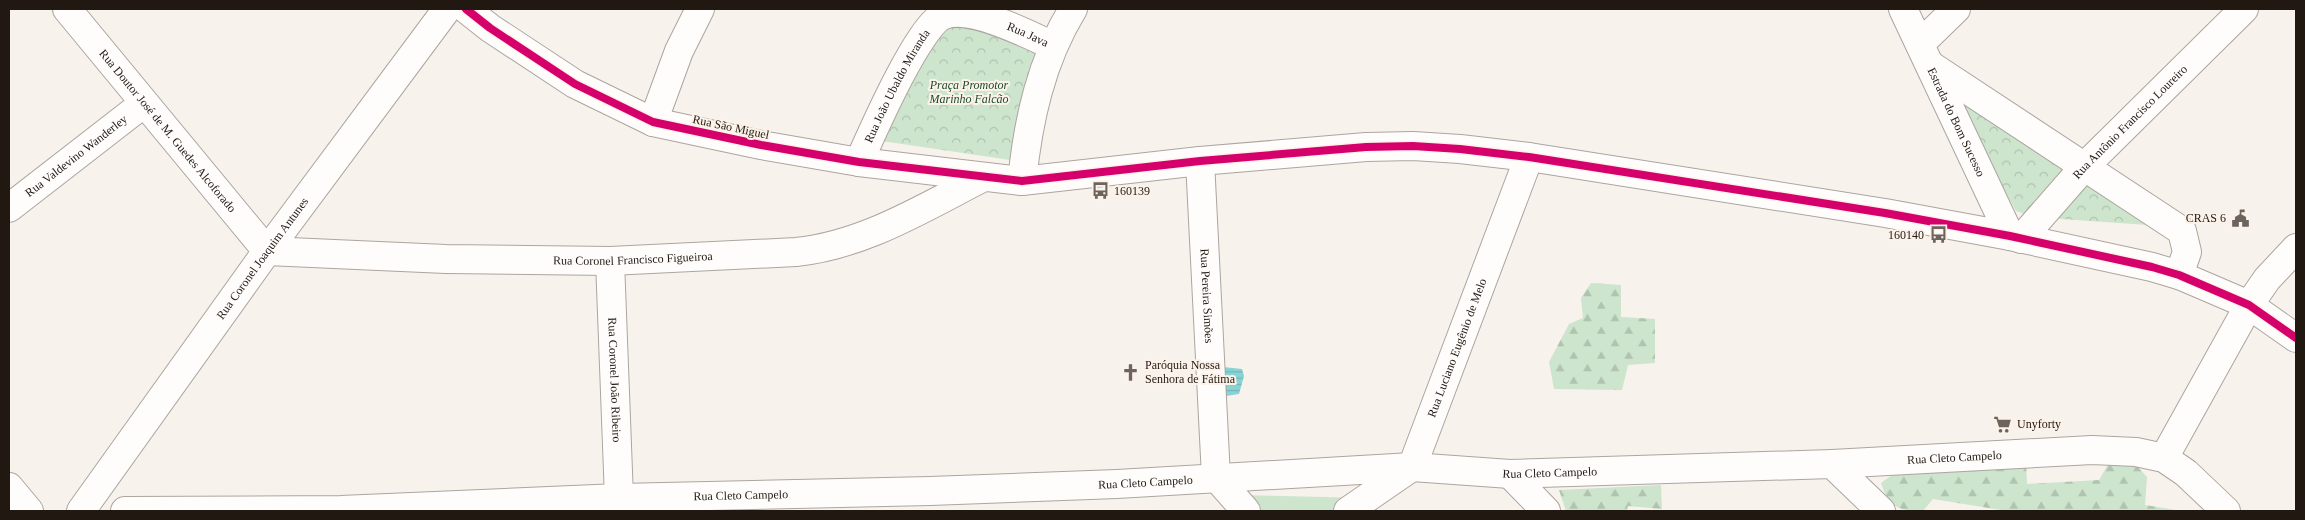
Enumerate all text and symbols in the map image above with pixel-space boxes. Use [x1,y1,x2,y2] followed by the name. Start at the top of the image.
[1005,19,1051,50] street label: Rua Java
[861,26,933,145] street label: Rua João Ubaldo Miranda
[96,47,239,215] street label: Rua Doutor José de M. Guedes Alcoforado
[2070,62,2190,182] street label: Rua Antônio Francisco Loureiro
[1925,65,1988,179] street label: Estrada do Bom Sucesso
[929,78,1009,106] park label: Praça Promotor Marinho Falcão
[22,112,130,200] street label: Rua Valdevino Wanderley
[691,112,771,142] street label: Rua São Miguel
[1090,181,1110,201] bus stop icon: 160139
[1114,184,1150,198] place label: 160139
[213,195,312,322] street label: Rua Coronel Joaquim Antunes
[2230,208,2250,228] public building icon: CRAS 6
[2186,211,2226,225] place label: CRAS 6
[1928,225,1948,245] bus stop icon: 160140
[1888,228,1924,242] place label: 160140
[1197,248,1216,344] street label: Rua Pereira Simões
[553,249,714,268] street label: Rua Coronel Francisco Figueiroa
[1424,276,1490,419] street label: Rua Luciano Eugênio de Melo
[605,317,624,443] street label: Rua Coronel João Ribeiro
[1145,358,1236,386] place label: Paróquia Nossa Senhora de Fátima
[1121,362,1141,382] church icon: Paróquia Nossa Senhora de Fátima
[1993,414,2013,434] supermarket icon: Unyforty
[2017,417,2061,431] place label: Unyforty
[1907,448,2002,467] street label: Rua Cleto Campelo
[1502,464,1597,481] street label: Rua Cleto Campelo
[1098,473,1193,492] street label: Rua Cleto Campelo
[693,487,788,503] street label: Rua Cleto Campelo

